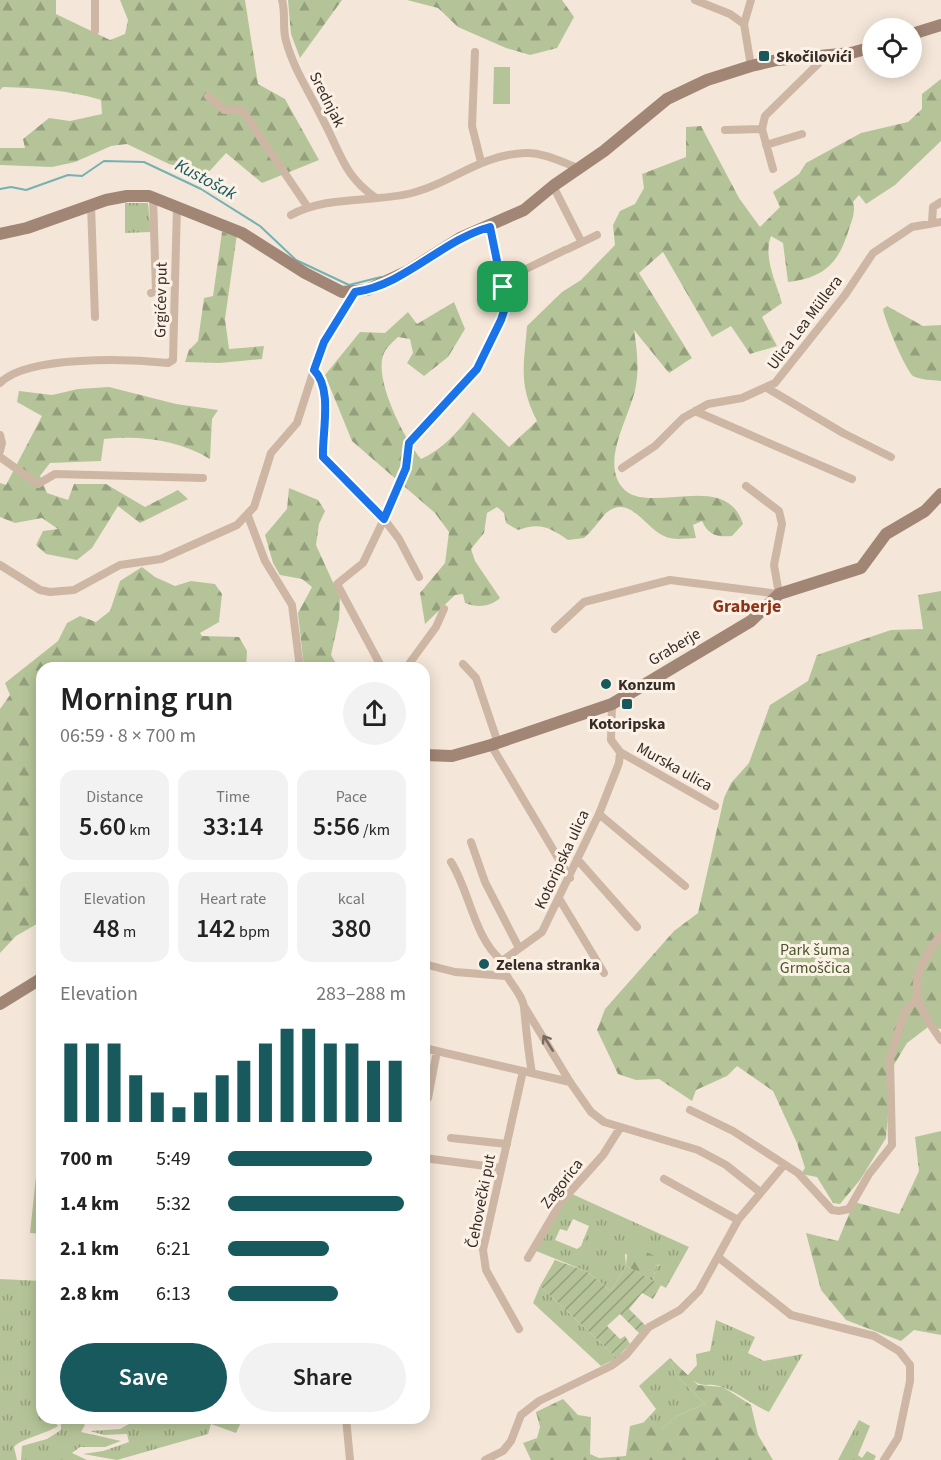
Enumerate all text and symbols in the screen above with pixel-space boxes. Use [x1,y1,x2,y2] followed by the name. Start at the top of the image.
[862,18,922,78] map controls
[862,18,922,78] button: locate
[776,46,852,68] place label: Skočilovići
[757,49,771,63] marker: Skočilovići
[304,68,350,131] street label: Srednjak
[170,153,241,206] water label: Kustošak
[149,261,173,338] street label: Grgićev put
[477,261,528,312] pin
[486,270,519,303] icon: arrive
[762,271,848,374] street label: Ulica Lea Müllera
[713,594,781,619] district label: Graberje
[644,623,705,671] street label: Graberje
[618,674,676,696] place label: Konzum
[60,676,234,723] text: Morning run
[599,677,613,691] marker: Konzum
[343,682,406,745] button: share
[620,697,634,711] marker: Kotoripska
[589,713,665,735] place label: Kotoripska
[60,722,196,750] text: 06:59 · 8 × 700 m
[633,737,716,797] street label: Murska ulica
[86,786,143,808] text: Distance
[216,786,250,808] text: Time
[336,786,367,808] text: Pace
[529,806,595,913] street label: Kotoripska ulica
[79,808,126,845] text: 5.60
[203,808,263,845] text: 33:14
[313,808,360,845] text: 5:56
[126,819,150,841] text: km
[360,819,390,841] text: /km
[84,888,146,910] text: Elevation
[200,888,266,910] text: Heart rate
[338,888,365,910] text: kcal
[93,910,120,947] text: 48
[196,910,236,947] text: 142
[331,910,371,947] text: 380
[120,921,136,943] text: m
[236,921,270,943] text: bpm
[780,939,850,979] park label: Park šuma Grmoščica
[496,954,600,976] place label: Zelena stranka
[477,957,491,971] marker: Zelena stranka
[60,980,138,1008] text: Elevation
[316,980,406,1008] text: 283–288 m
[541,1035,553,1052] one-way arrow
[60,1145,113,1173] text: 700 m
[156,1145,191,1173] text: 5:49
[461,1152,501,1250] street label: Čehovečki put
[535,1154,588,1213] street label: Zagorica
[60,1190,119,1218] text: 1.4 km
[156,1190,191,1218] text: 5:32
[60,1235,119,1263] text: 2.1 km
[156,1235,191,1263] text: 6:21
[60,1280,119,1308] text: 2.8 km
[156,1280,191,1308] text: 6:13
[60,1343,227,1412] button: Save
[239,1343,406,1412] button: Share

